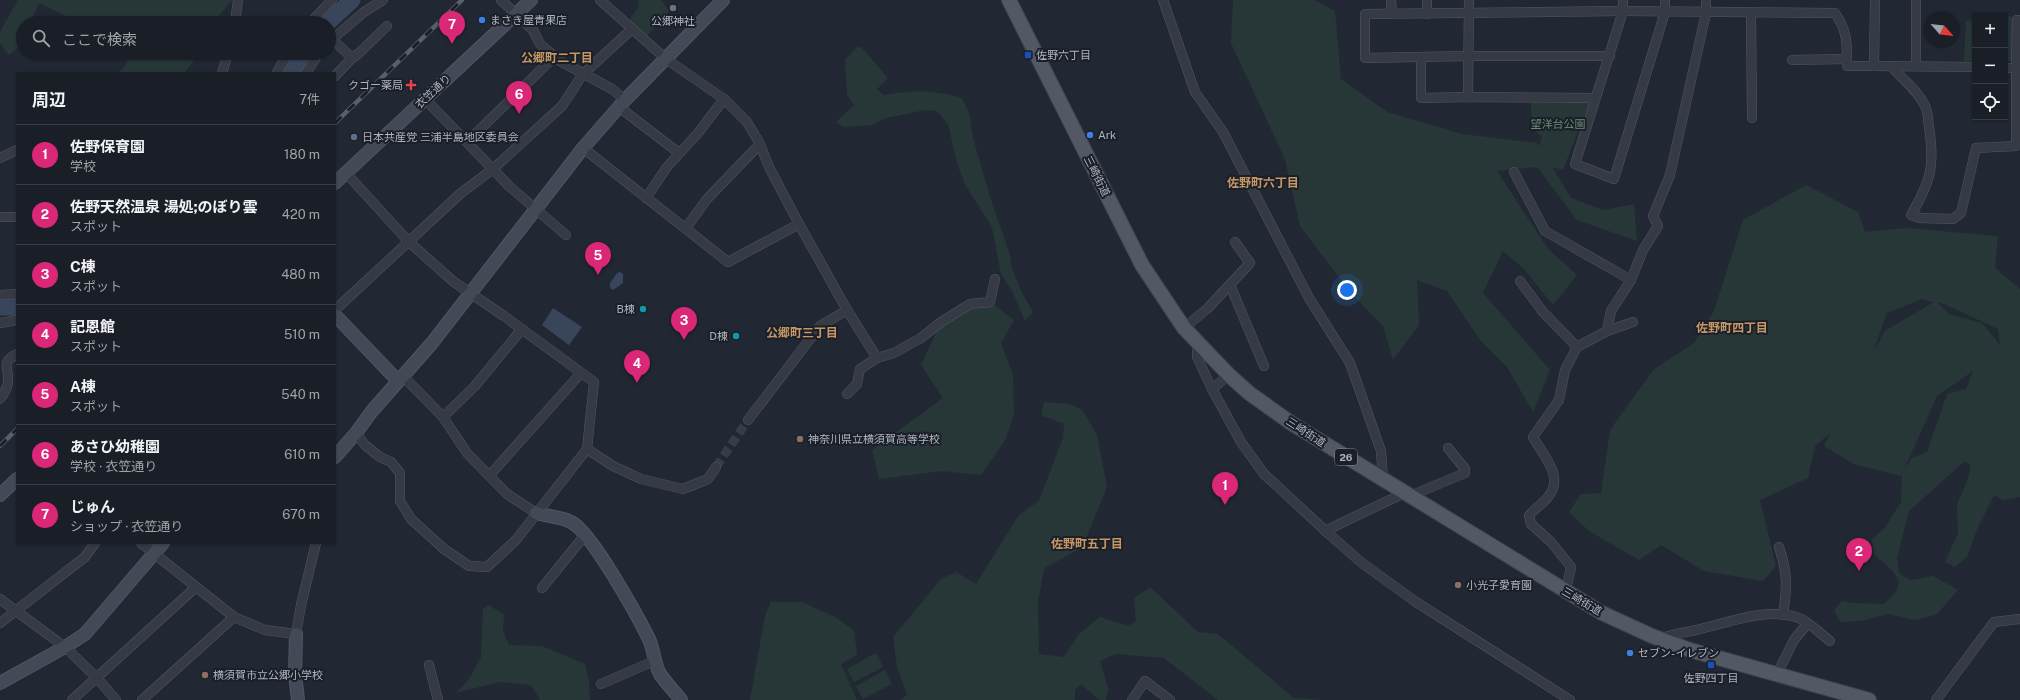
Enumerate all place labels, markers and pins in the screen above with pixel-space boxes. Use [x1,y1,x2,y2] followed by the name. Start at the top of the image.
[668,3,678,13] marker: 公郷神社
[439,11,465,44] pin: 7
[490,14,567,26] place label: まさき屋青果店
[477,15,487,25] marker: まさき屋青果店
[651,15,695,27] place label: 公郷神社
[1036,49,1091,61] place label: 佐野六丁目
[1023,50,1033,60] marker: 佐野六丁目
[348,79,403,91] place label: クゴー薬局
[406,80,416,90] marker: クゴー薬局
[506,81,532,114] pin: 6
[1098,129,1116,141] place label: Ark
[1085,130,1095,140] marker: Ark
[362,131,519,143] place label: 日本共産党 三浦半島地区委員会
[349,132,359,142] marker: 日本共産党 三浦半島地区委員会
[585,242,611,275] pin: 5
[617,303,635,315] place label: B棟
[638,304,648,314] marker: B棟
[671,307,697,340] pin: 3
[709,330,728,342] place label: D棟
[731,331,741,341] marker: D棟
[624,350,650,383] pin: 4
[808,433,940,445] place label: 神奈川県立横須賀高等学校
[795,434,805,444] marker: 神奈川県立横須賀高等学校
[1212,472,1238,505] pin: 1
[1846,538,1872,571] pin: 2
[1466,579,1532,591] place label: 小光子愛育園
[1453,580,1463,590] marker: 小光子愛育園
[1638,647,1719,659] place label: セブン-イレブン
[1625,648,1635,658] marker: セブン-イレブン
[1706,660,1716,670] marker: 佐野四丁目
[213,669,323,681] place label: 横須賀市立公郷小学校
[200,670,210,680] marker: 横須賀市立公郷小学校
[1684,672,1739,684] place label: 佐野四丁目

